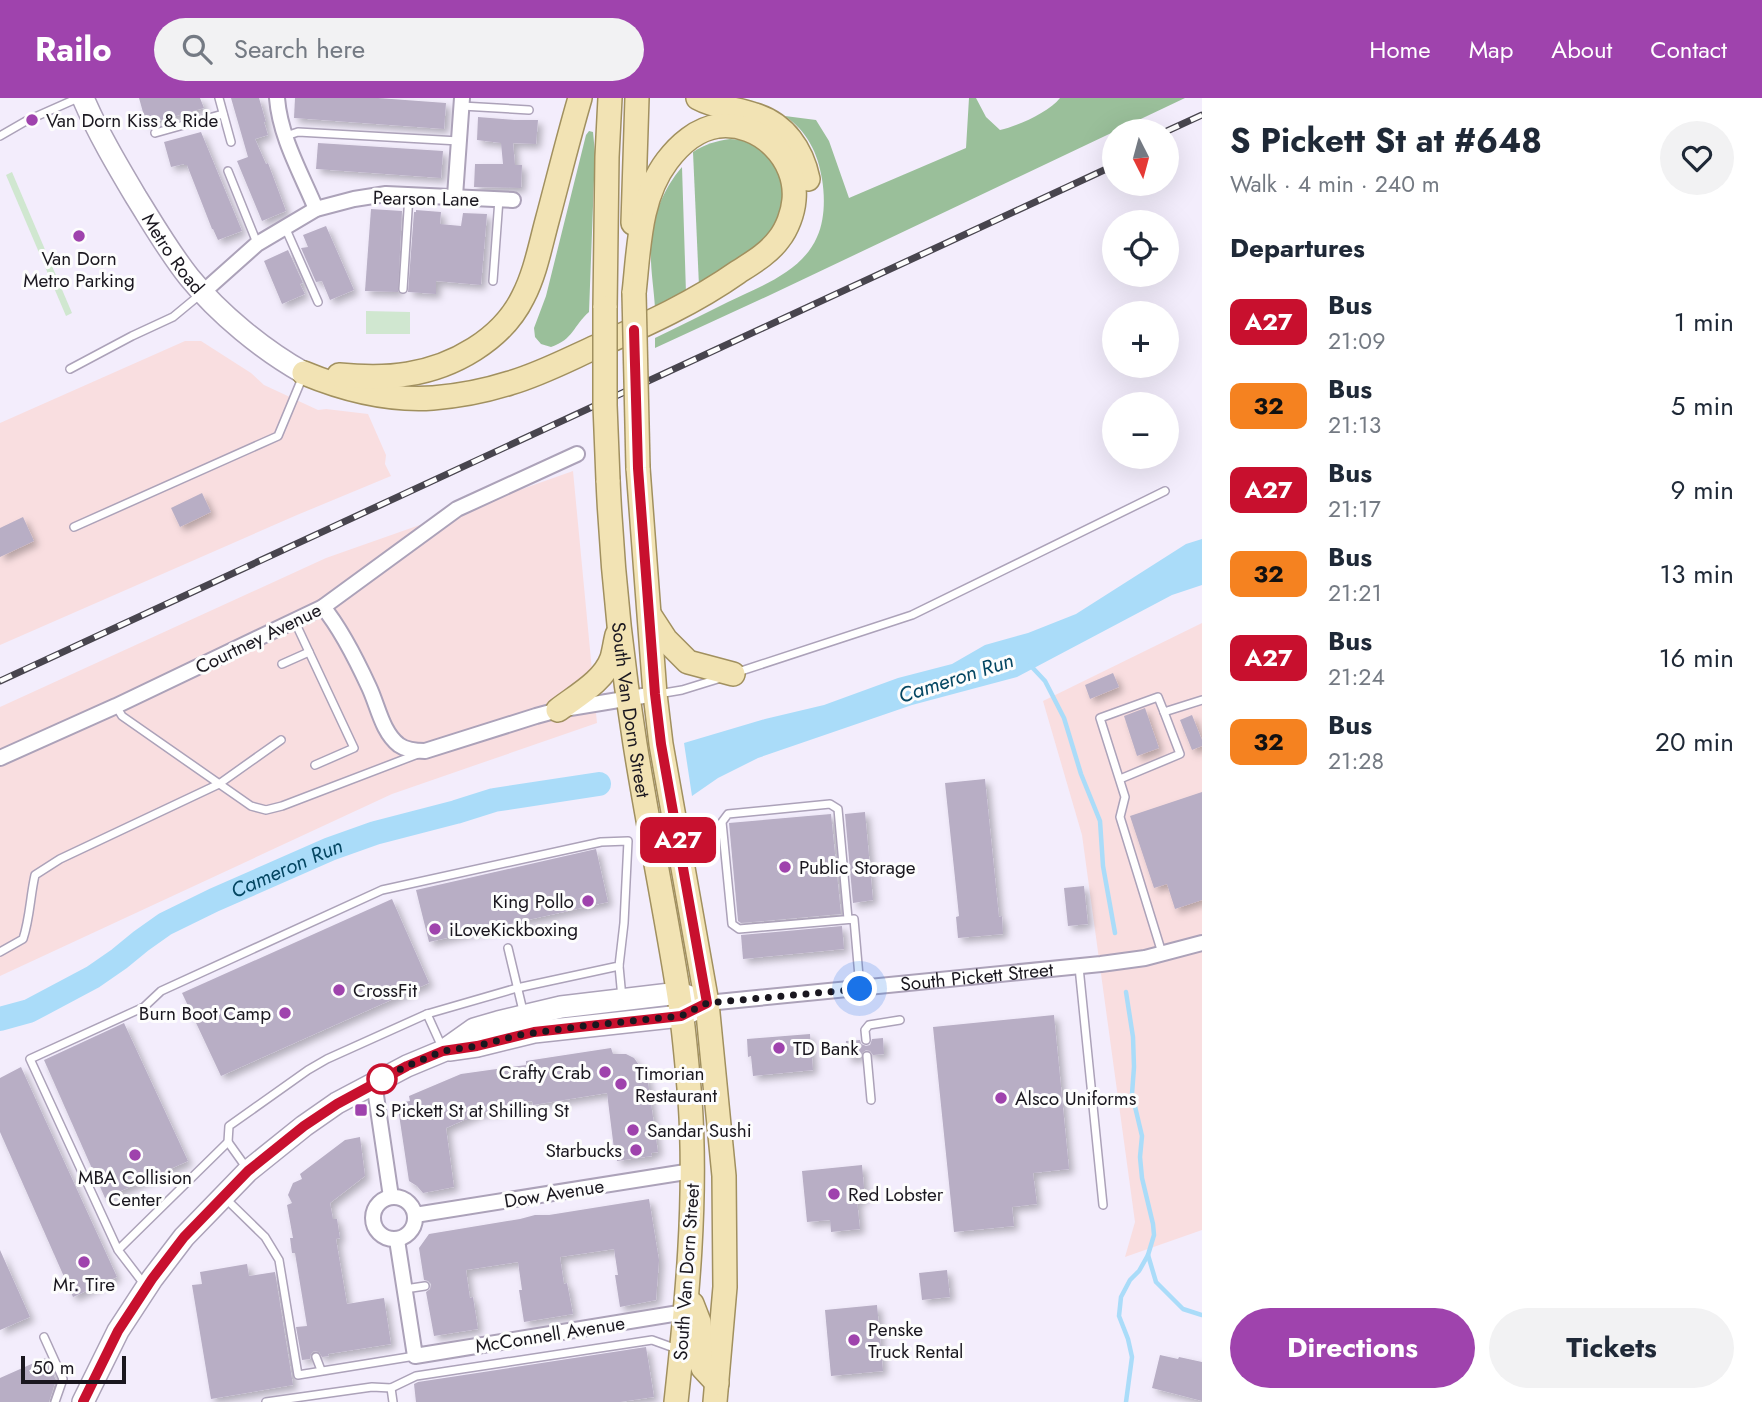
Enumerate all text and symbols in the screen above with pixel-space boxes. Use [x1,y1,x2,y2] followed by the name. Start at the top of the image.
[154,18,644,81] search box
[35,26,112,73] text: Railo
[178,30,216,68] icon: search
[234,30,365,68] text: Search here
[1369,32,1431,67] text: Home
[1469,32,1513,67] text: Map
[1551,32,1612,67] text: About
[1650,32,1727,67] text: Contact
[46,107,219,134] place label: Van Dorn Kiss & Ride
[24,112,40,128] marker: Van Dorn Kiss & Ride
[1230,117,1542,164] text: S Pickett St at #648
[1102,119,1180,196] north arrow
[1102,119,1179,469] map controls
[1660,121,1734,195] button: heart
[1230,167,1440,201] text: Walk · 4 min · 240 m
[373,184,480,213] street label: Pearson Lane
[135,208,211,300] street label: Metro Road
[1102,210,1179,287] button: locate
[71,228,87,244] marker: Van Dorn Metro Parking
[1230,229,1365,267] text: Departures
[23,245,135,294] place label: Van Dorn Metro Parking
[1328,286,1372,324] text: Bus
[1102,301,1179,378] button: +
[1674,303,1734,341] text: 1 min
[1245,304,1292,339] text: A27
[1328,324,1385,358] text: 21:09
[1328,370,1372,408] text: Bus
[1671,387,1734,425] text: 5 min
[1253,388,1284,423] text: 32
[1102,392,1179,469] button: −
[1328,408,1381,442] text: 21:13
[1328,454,1372,492] text: Bus
[1671,471,1734,509] text: 9 min
[1245,472,1292,507] text: A27
[1328,492,1381,526] text: 21:17
[1328,538,1372,576] text: Bus
[1660,555,1734,593] text: 13 min
[1253,556,1284,591] text: 32
[1328,576,1382,610] text: 21:21
[191,596,326,681] street label: Courtney Avenue
[605,620,657,800] street label: South Van Dorn Street
[1328,622,1372,660] text: Bus
[1659,639,1734,677] text: 16 min
[1245,640,1292,675] text: A27
[895,645,1017,711] water label: Cameron Run
[1328,660,1385,694] text: 21:24
[1328,706,1372,744] text: Bus
[1655,723,1734,761] text: 20 min
[1253,724,1284,759] text: 32
[1328,744,1384,778] text: 21:28
[638,817,718,863] line badge: A27
[654,822,702,857] text: A27
[226,831,347,906] water label: Cameron Run
[799,854,916,881] place label: Public Storage
[777,859,793,875] marker: Public Storage
[492,888,574,915] place label: King Pollo
[580,893,596,909] marker: King Pollo
[449,916,578,943] place label: iLoveKickboxing
[427,921,443,937] marker: iLoveKickboxing
[899,956,1055,998] street label: South Pickett Street
[842,971,877,1006] your location
[353,977,417,1004] place label: CrossFit
[331,982,347,998] marker: CrossFit
[139,1000,271,1027] place label: Burn Boot Camp
[277,1005,293,1021] marker: Burn Boot Camp
[793,1035,859,1062] place label: TD Bank
[771,1040,787,1056] marker: TD Bank
[499,1059,591,1086] place label: Crafty Crab
[635,1060,717,1109] place label: Timorian Restaurant
[367,1064,397,1094] unlabelled marker
[597,1064,613,1080] marker: Crafty Crab
[613,1076,629,1092] marker: Timorian Restaurant
[1015,1085,1137,1112] place label: Alsco Uniforms
[993,1090,1009,1106] marker: Alsco Uniforms
[375,1097,569,1124] place label: S Pickett St at Shilling St
[353,1102,369,1118] marker: S Pickett St at Shilling St
[647,1117,752,1144] place label: Sandar Sushi
[625,1122,641,1138] marker: Sandar Sushi
[545,1137,622,1164] place label: Starbucks
[628,1142,644,1158] marker: Starbucks
[127,1147,143,1163] marker: MBA Collision Center
[78,1164,192,1213] place label: MBA Collision Center
[502,1172,606,1215] street label: Dow Avenue
[848,1181,944,1208] place label: Red Lobster
[667,1182,706,1361] street label: South Van Dorn Street
[826,1186,842,1202] marker: Red Lobster
[76,1254,92,1270] marker: Mr. Tire
[53,1271,115,1298] place label: Mr. Tire
[1230,1308,1475,1388] button: Directions
[1489,1308,1734,1388] button: Tickets
[473,1309,627,1360] street label: McConnell Avenue
[868,1316,963,1365] place label: Penske Truck Rental
[846,1332,862,1348] marker: Penske Truck Rental
[21,1353,126,1385] scale bar
[32,1354,75,1381] text: 50 m

